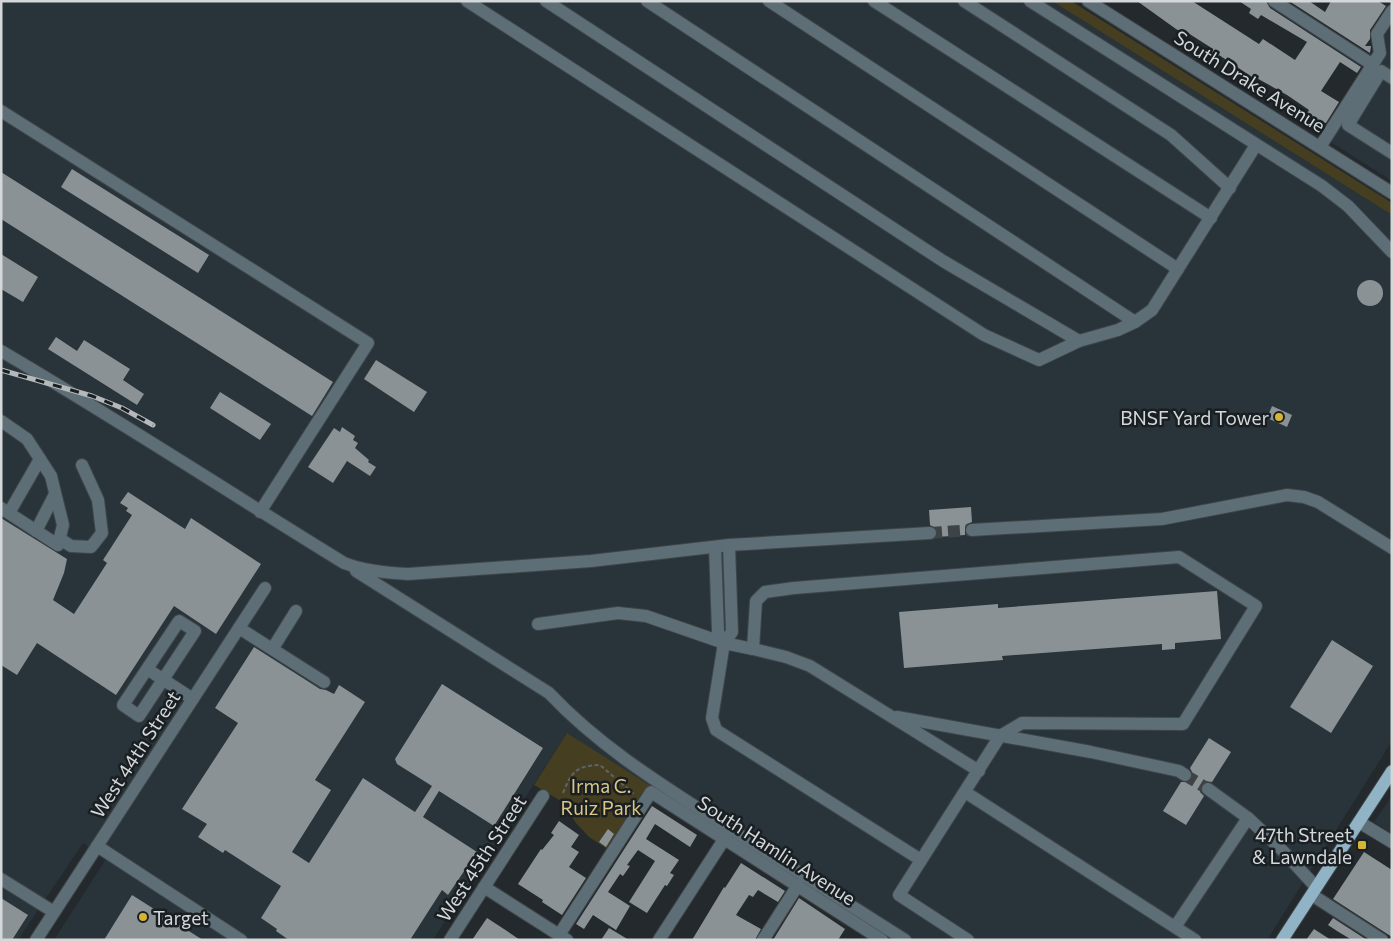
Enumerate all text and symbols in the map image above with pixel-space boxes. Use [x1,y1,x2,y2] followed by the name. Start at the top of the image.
[1170,25,1330,137] street label: South Drake Avenue
[1120,406,1269,429] place label: BNSF Yard Tower
[1273,411,1285,423] marker: BNSF Yard Tower
[85,686,185,822] street label: West 44th Street
[561,774,641,819] park label: Irma C. Ruiz Park
[431,790,531,926] street label: West 45th Street
[694,790,860,910] street label: South Hamlin Avenue
[1252,823,1352,868] place label: 47th Street & Lawndale
[1356,839,1368,851] marker: 47th Street & Lawndale
[153,906,209,929] place label: Target
[137,911,149,923] marker: Target

